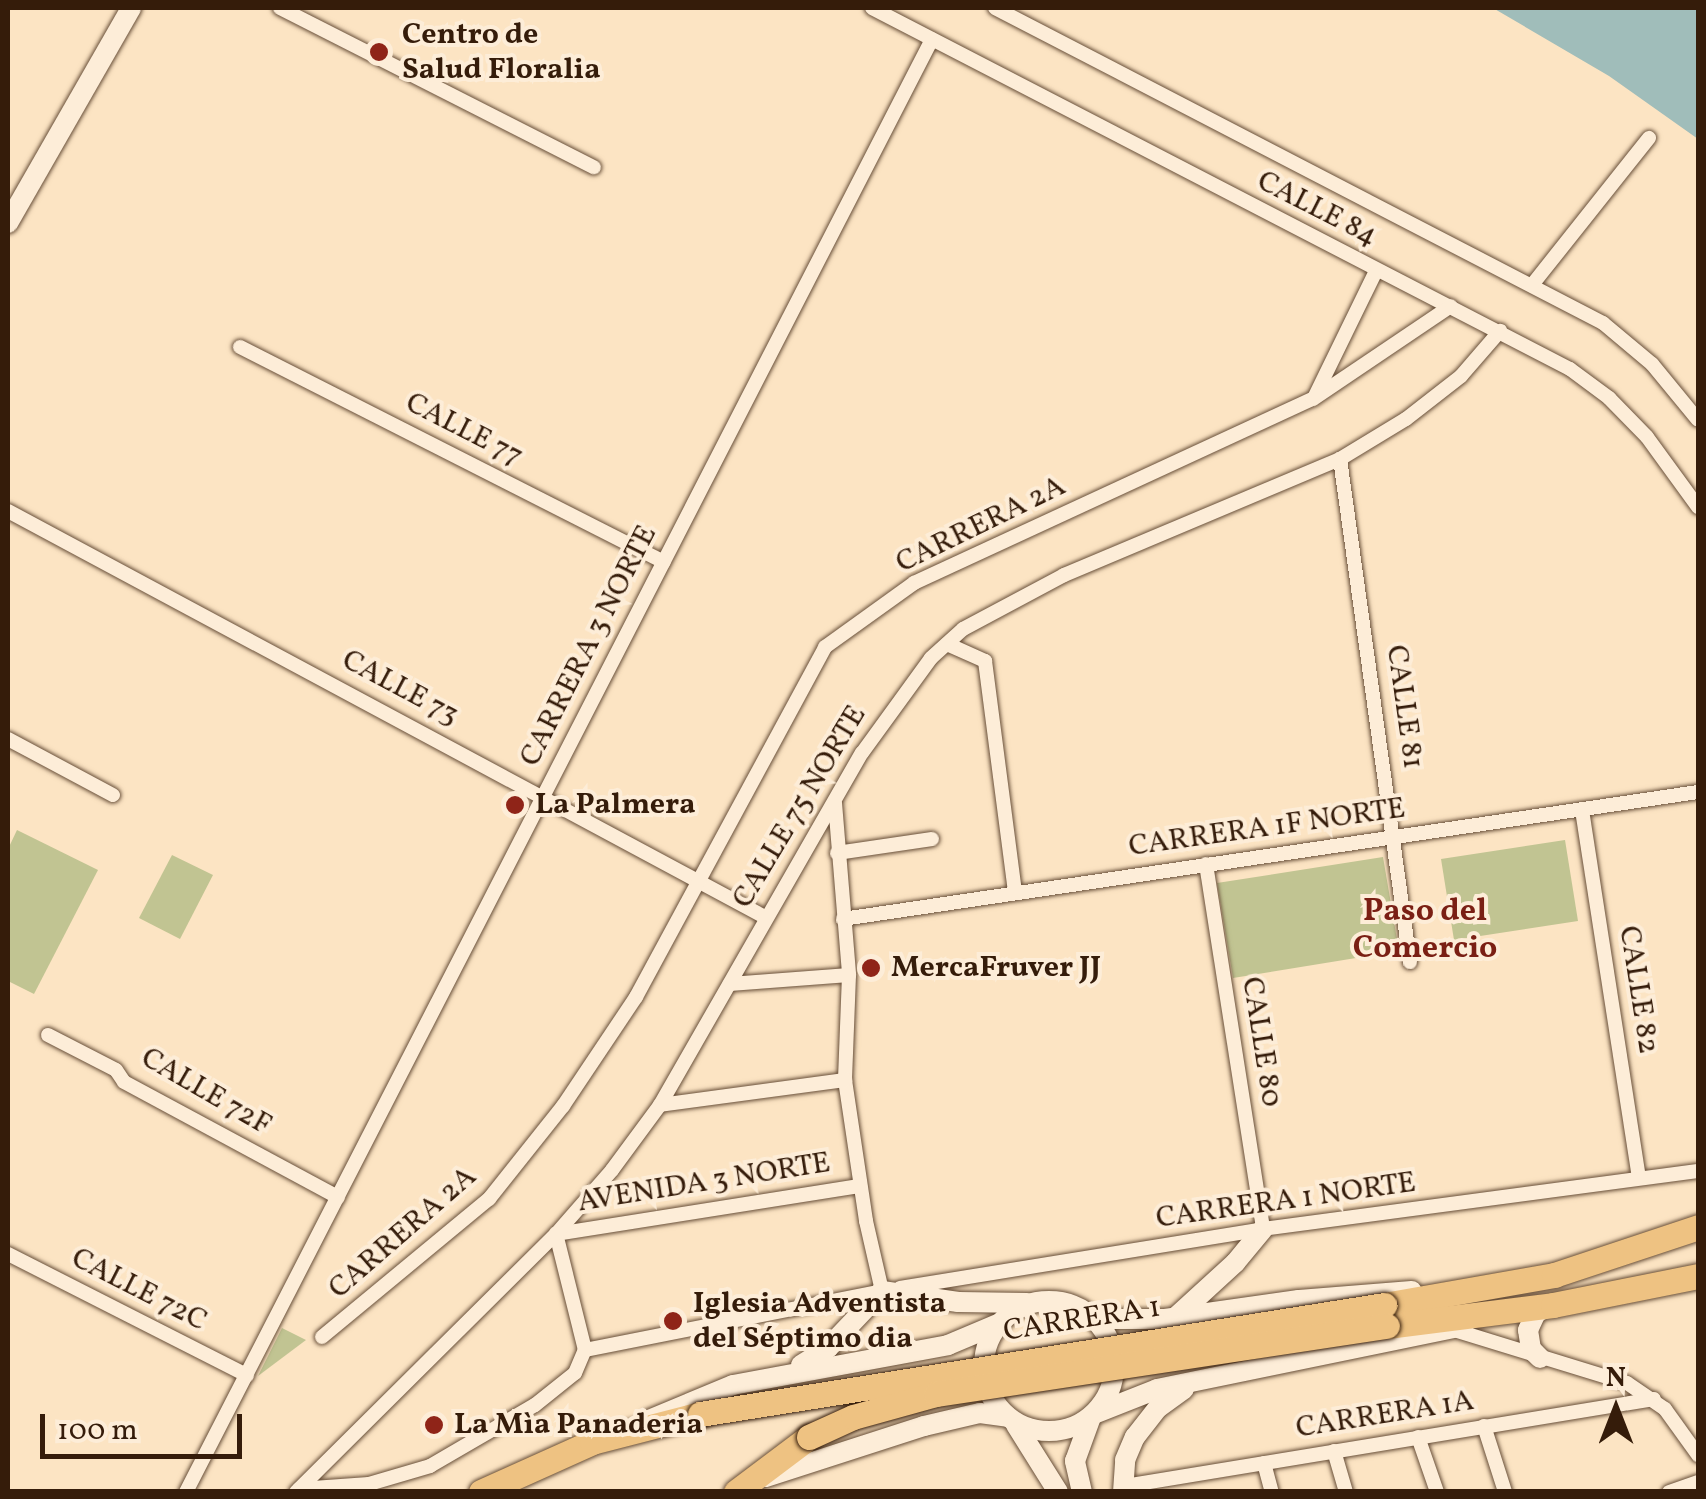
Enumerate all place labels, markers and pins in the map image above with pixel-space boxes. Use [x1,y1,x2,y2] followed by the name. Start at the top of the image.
[402,17,601,88] place label: Centro de Salud Floralia
[366,39,392,65] marker: Centro de Salud Floralia
[535,787,696,823] place label: La Palmera
[504,794,526,816] marker: La Palmera
[891,950,1101,986] place label: MercaFruver JJ
[860,957,882,979] marker: MercaFruver JJ
[693,1286,946,1356] place label: Iglesia Adventista del Séptimo dia
[662,1310,684,1332] marker: Iglesia Adventista del Séptimo dia
[454,1407,703,1443] place label: La Mìa Panaderia
[423,1414,445,1436] marker: La Mìa Panaderia

